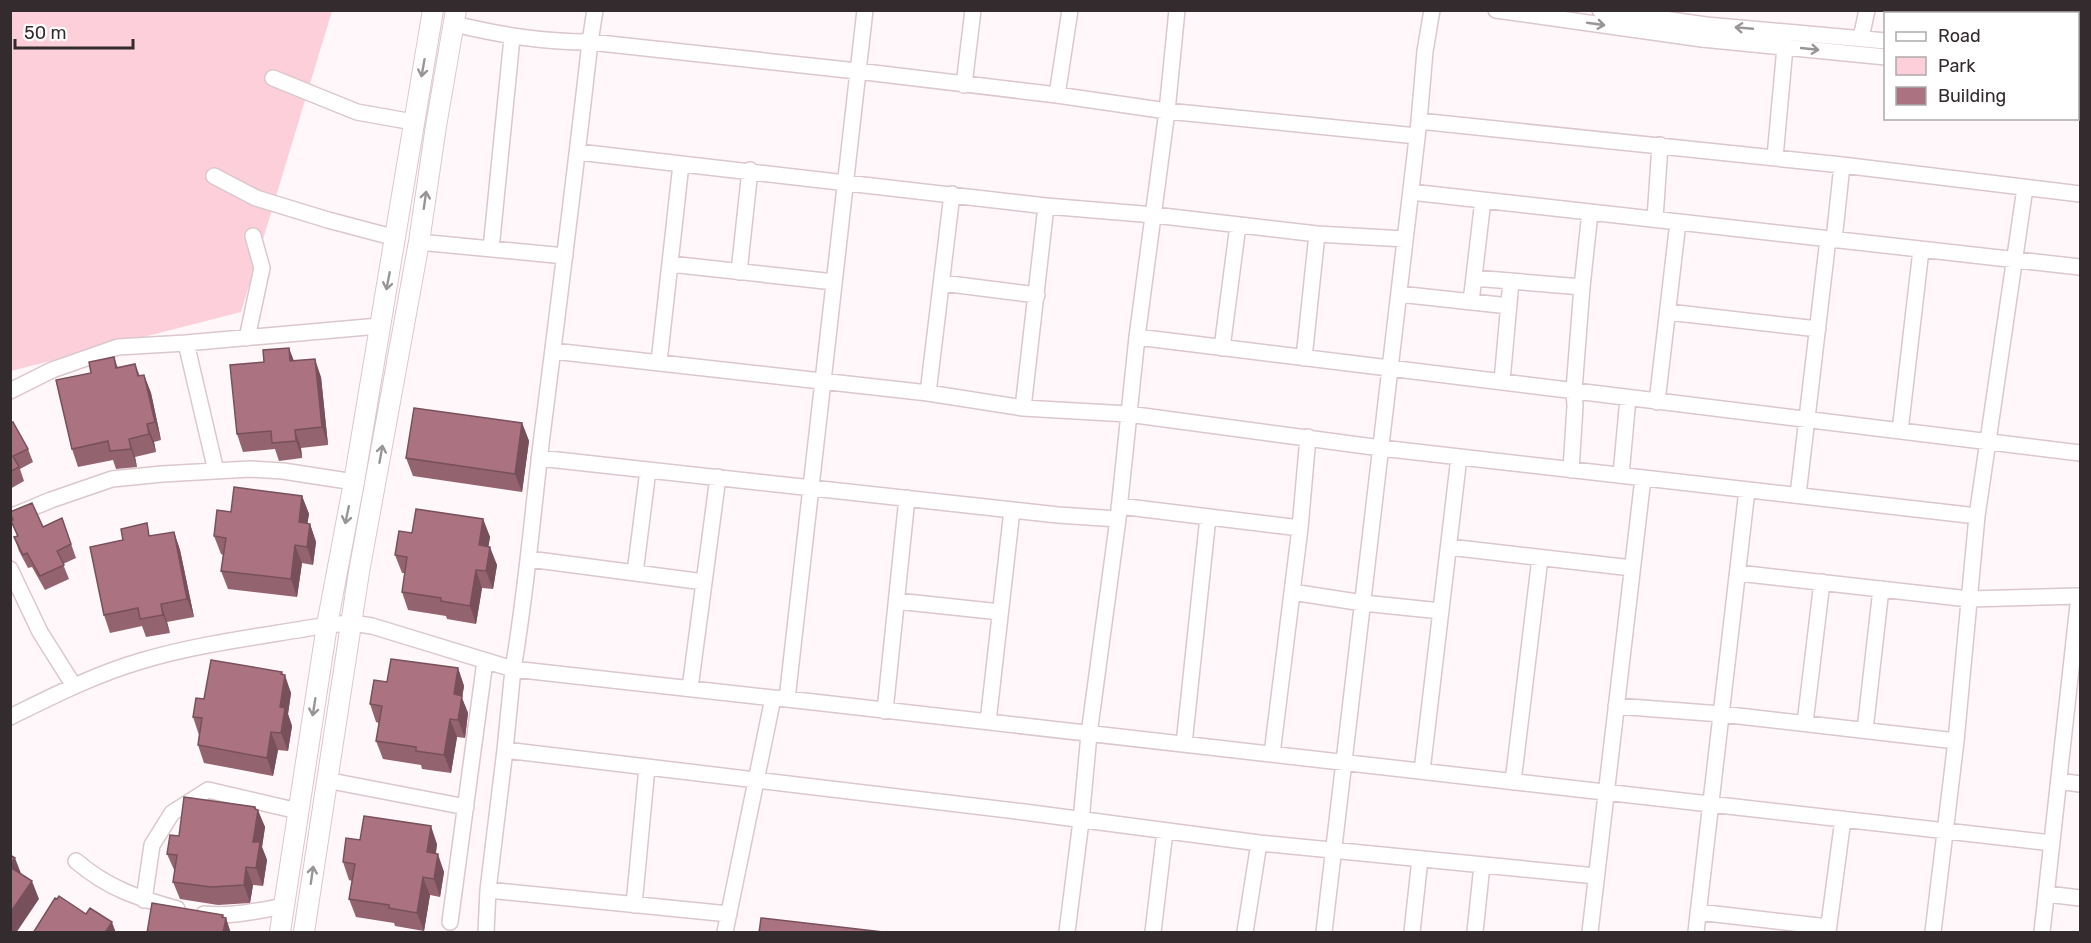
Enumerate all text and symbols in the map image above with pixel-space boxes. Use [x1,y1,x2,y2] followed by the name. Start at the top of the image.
[15,12,134,50] scale bar
[1884,12,2079,120] legend
[1585,19,1605,30] one-way arrow
[24,22,67,44] text: 50 m
[1734,22,1754,33] one-way arrow
[1938,25,1981,47] text: Road
[1800,44,1820,55] one-way arrow
[1938,55,1976,77] text: Park
[417,58,428,77] one-way arrow
[1938,85,2006,107] text: Building
[420,191,431,211] one-way arrow
[382,271,393,291] one-way arrow
[376,445,387,465] one-way arrow
[341,504,352,524] one-way arrow
[309,696,320,716] one-way arrow
[307,865,318,885] one-way arrow

